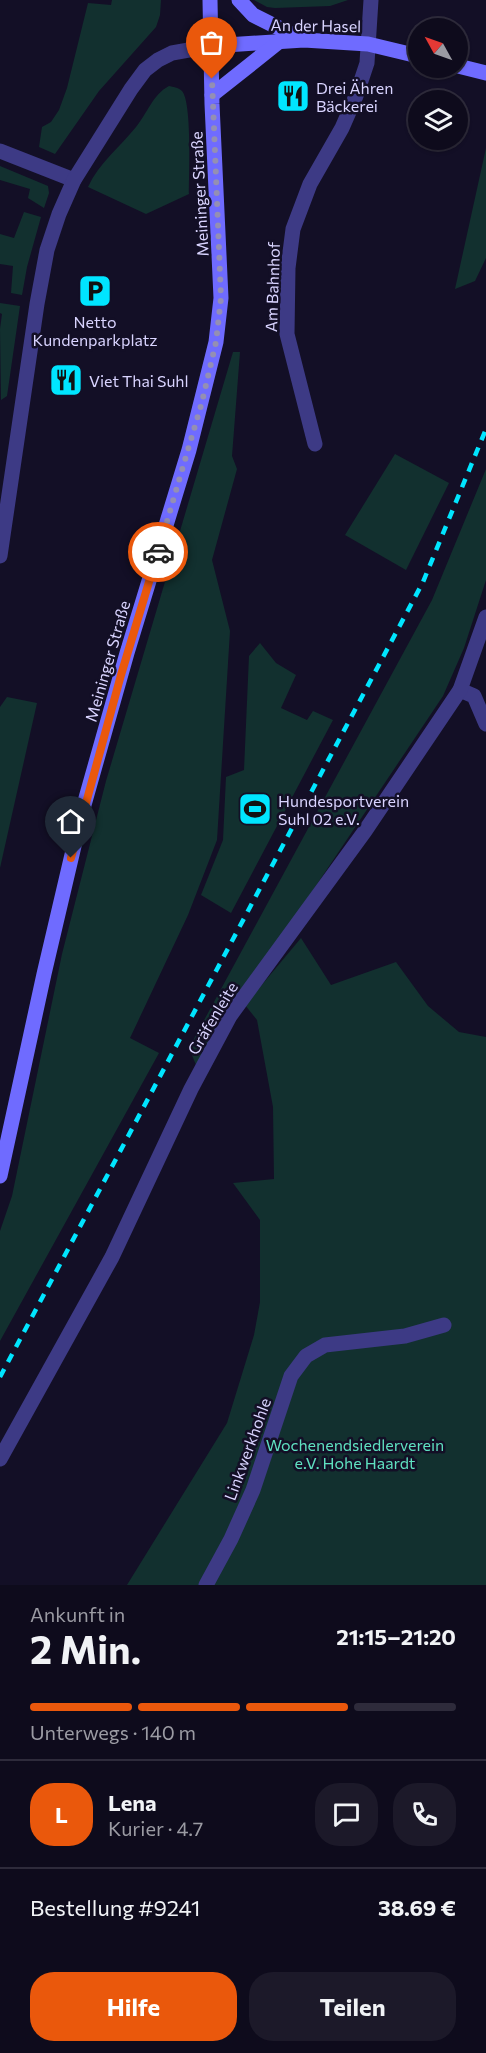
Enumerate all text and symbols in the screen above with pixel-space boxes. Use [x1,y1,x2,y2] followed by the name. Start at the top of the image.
[271,15,361,35] street label: An der Hasel
[186,17,237,79] pin
[408,18,468,78] north arrow
[408,18,468,150] map controls
[195,26,228,59] icon: bag
[275,78,311,114] restaurant icon: Drei Ähren Bäckerei
[316,78,393,115] place label: Drei Ähren Bäckerei
[408,90,468,150] button: layers
[186,131,212,257] street label: Meininger Straße
[261,241,283,332] street label: Am Bahnhof
[77,273,113,309] parking icon: Netto Kundenparkplatz
[33,312,157,349] place label: Netto Kundenparkplatz
[48,362,84,398] restaurant icon: Viet Thai Suhl
[89,371,189,390] place label: Viet Thai Suhl
[128,522,188,582] courier
[142,536,175,569] icon: car
[81,598,133,724] street label: Meininger Straße
[237,791,273,827] sports icon: Hundesportverein Suhl 02 e.V.
[278,791,409,828] place label: Hundesportverein Suhl 02 e.V.
[45,796,96,858] pin
[54,805,87,838] icon: home
[183,978,241,1058] street label: Gräfenleite
[220,1395,274,1503] street label: Linkwerkhohle
[266,1435,444,1472] park label: Wochenendsiedlerverein e.V. Hohe Haardt
[30,1602,125,1626] text: Ankunft in
[336,1623,456,1650] text: 21:15–21:20
[30,1624,141,1672] text: 2 Min.
[30,1720,196,1744] text: Unterwegs · 140 m
[315,1783,378,1846] button: chat
[393,1783,456,1846] button: phone
[108,1789,157,1816] text: Lena
[55,1801,68,1828] text: L
[108,1816,203,1840] text: Kurier · 4.7
[30,1894,201,1921] text: Bestellung #9241
[378,1894,456,1921] text: 38.69 €
[30,1972,237,2041] button: Hilfe
[249,1972,456,2041] button: Teilen

